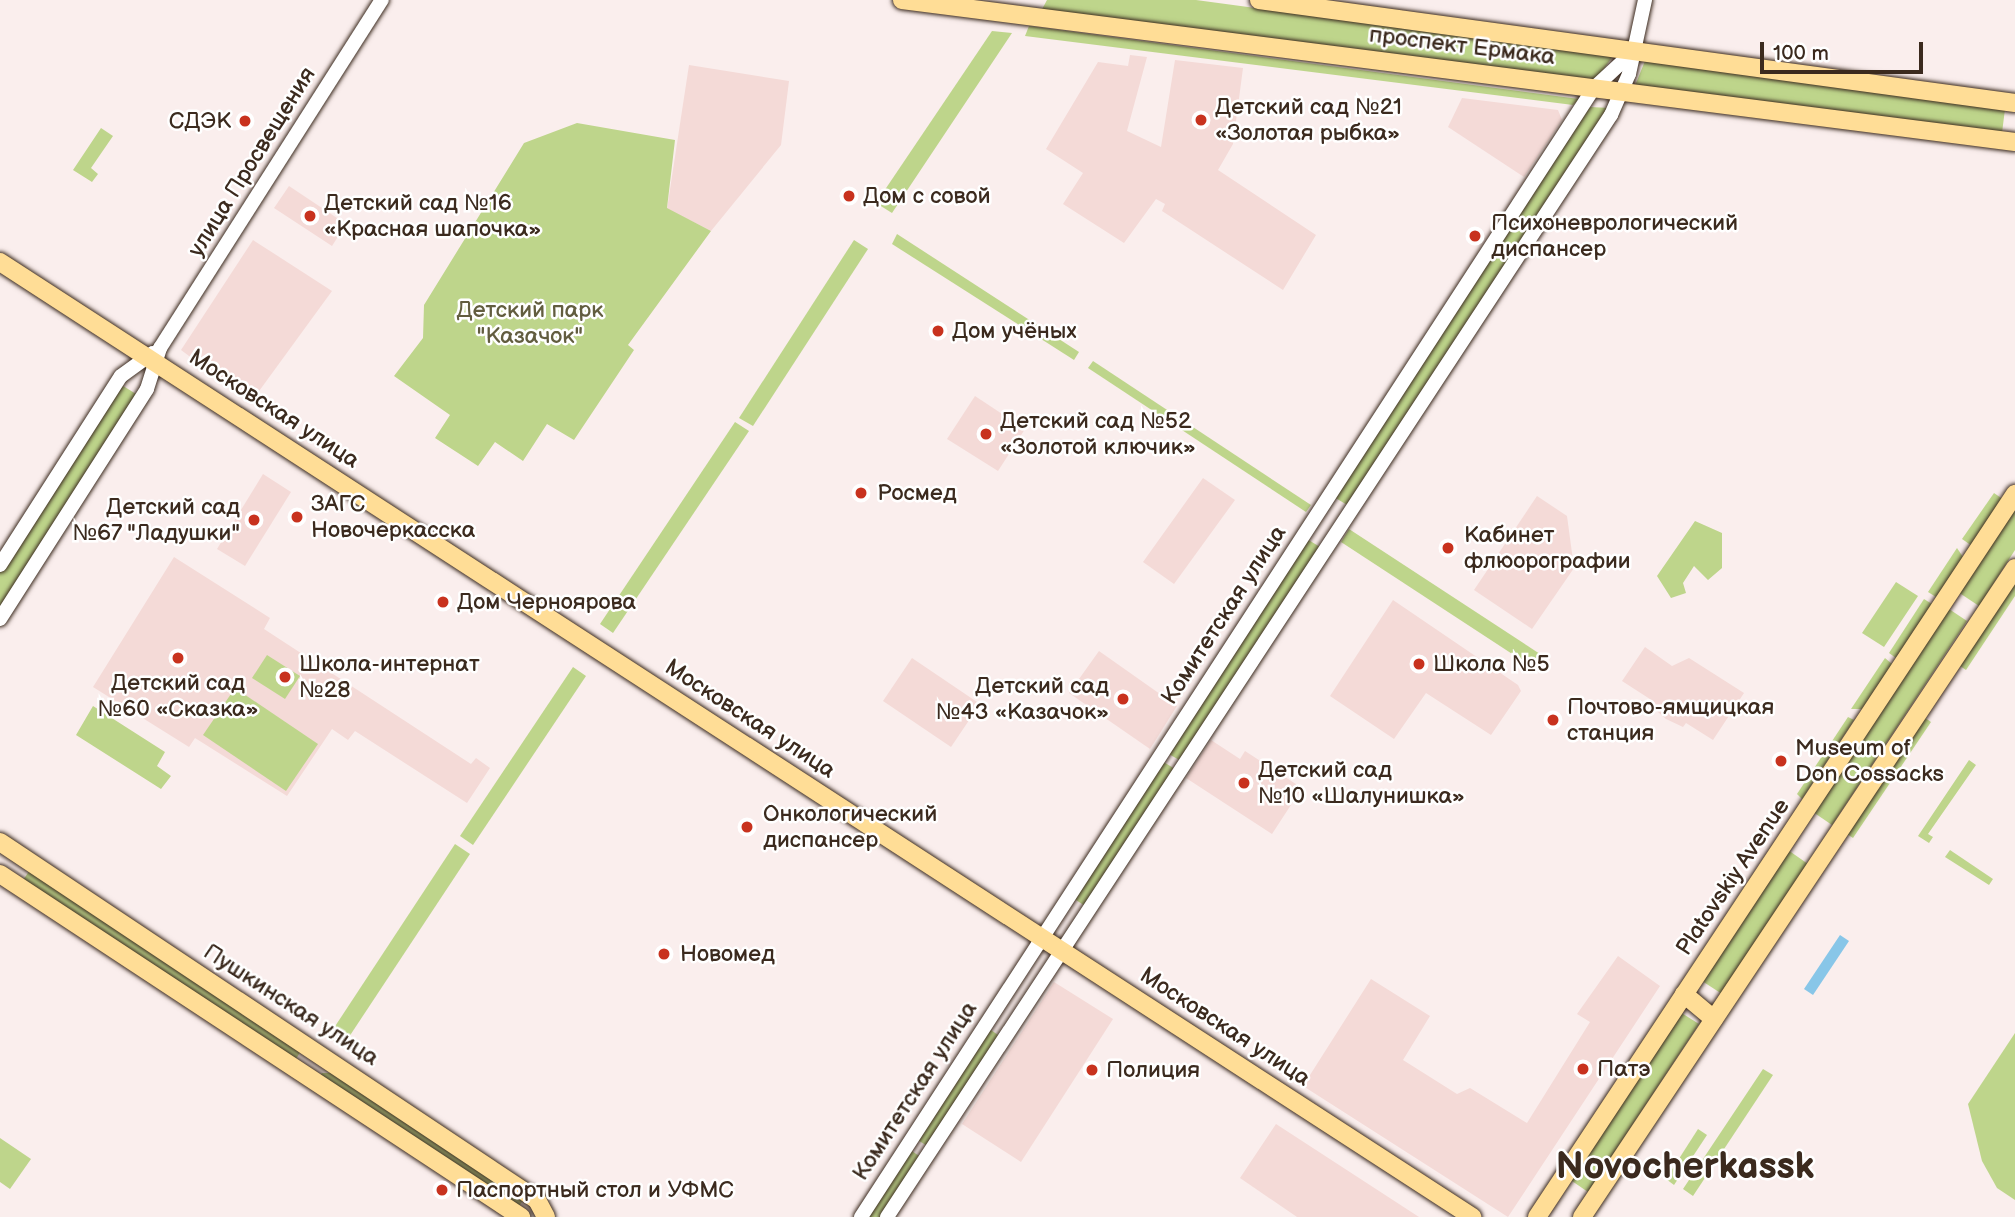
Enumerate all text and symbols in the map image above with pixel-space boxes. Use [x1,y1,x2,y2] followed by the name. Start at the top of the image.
[1368,21,1556,71] street label: проспект Ермака
[1763,28,1926,72] scale bar
[1773,41,1829,66] text: 100 m
[182,62,322,262] street label: улица Просвещения
[1215,93,1402,147] place label: Детский сад №21 «Золотая рыбка»
[169,107,231,135] place label: СДЭК
[1193,112,1209,128] marker: Детский сад №21 «Золотая рыбка»
[237,113,253,129] marker: СДЭК
[863,182,991,210] place label: Дом с совой
[841,188,857,204] marker: Дом с совой
[324,189,541,243] place label: Детский сад №16 «Красная шапочка»
[302,208,318,224] marker: Детский сад №16 «Красная шапочка»
[1491,209,1738,263] place label: Психоневрологический диспансер
[1465,226,1485,246] marker: Психоневрологический диспансер
[456,296,604,350] park label: Детский парк "Казачок"
[952,317,1077,345] place label: Дом учёных
[930,323,946,339] marker: Дом учёных
[184,344,364,474] street label: Московская улица
[1000,407,1196,461] place label: Детский сад №52 «Золотой ключик»
[978,426,994,442] marker: Детский сад №52 «Золотой ключик»
[877,479,957,507] place label: Росмед
[851,483,871,503] marker: Росмед
[311,490,475,544] place label: ЗАГС Новочеркасска
[71,493,240,547] place label: Детский сад №67 "Ладушки"
[289,509,305,525] marker: ЗАГС Новочеркасска
[246,512,262,528] marker: Детский сад №67 "Ладушки"
[1156,520,1292,710] street label: Комитетская улица
[1464,521,1631,575] place label: Кабинет флюорографии
[1438,538,1458,558] marker: Кабинет флюорографии
[457,588,636,616] place label: Дом Черноярова
[435,594,451,610] marker: Дом Черноярова
[170,650,186,666] marker: Детский сад №60 «Сказка»
[299,650,480,704] place label: Школа-интернат №28
[1433,650,1550,678] place label: Школа №5
[660,654,840,784] street label: Московская улица
[1411,656,1427,672] marker: Школа №5
[98,669,258,723] place label: Детский сад №60 «Сказка»
[277,669,293,685] marker: Школа-интернат №28
[936,672,1109,726] place label: Детский сад №43 «Казачок»
[1115,691,1131,707] marker: Детский сад №43 «Казачок»
[1567,693,1774,747] place label: Почтово-ямщицкая станция
[1545,712,1561,728] marker: Почтово-ямщицкая станция
[1795,734,1944,788] place label: Museum of Don Cossacks
[1773,753,1789,769] marker: Museum of Don Cossacks
[1258,756,1465,810] place label: Детский сад №10 «Шалунишка»
[1236,775,1252,791] marker: Детский сад №10 «Шалунишка»
[1670,793,1796,961] street label: Platovskiy Avenue
[763,800,937,854] place label: Онкологический диспансер
[737,817,757,837] marker: Онкологический диспансер
[198,938,384,1072] street label: Пушкинская улица
[680,940,775,968] place label: Новомед
[654,944,674,964] marker: Новомед
[1135,962,1315,1092] street label: Московская улица
[847,996,983,1186] street label: Комитетская улица
[1597,1055,1650,1083] place label: Патэ
[1106,1056,1200,1084] place label: Полиция
[1575,1061,1591,1077] marker: Патэ
[1084,1062,1100,1078] marker: Полиция
[1556,1145,1814,1189] district label: Novocherkassk
[456,1176,734,1204] place label: Паспортный стол и УФМС
[434,1182,450,1198] marker: Паспортный стол и УФМС

